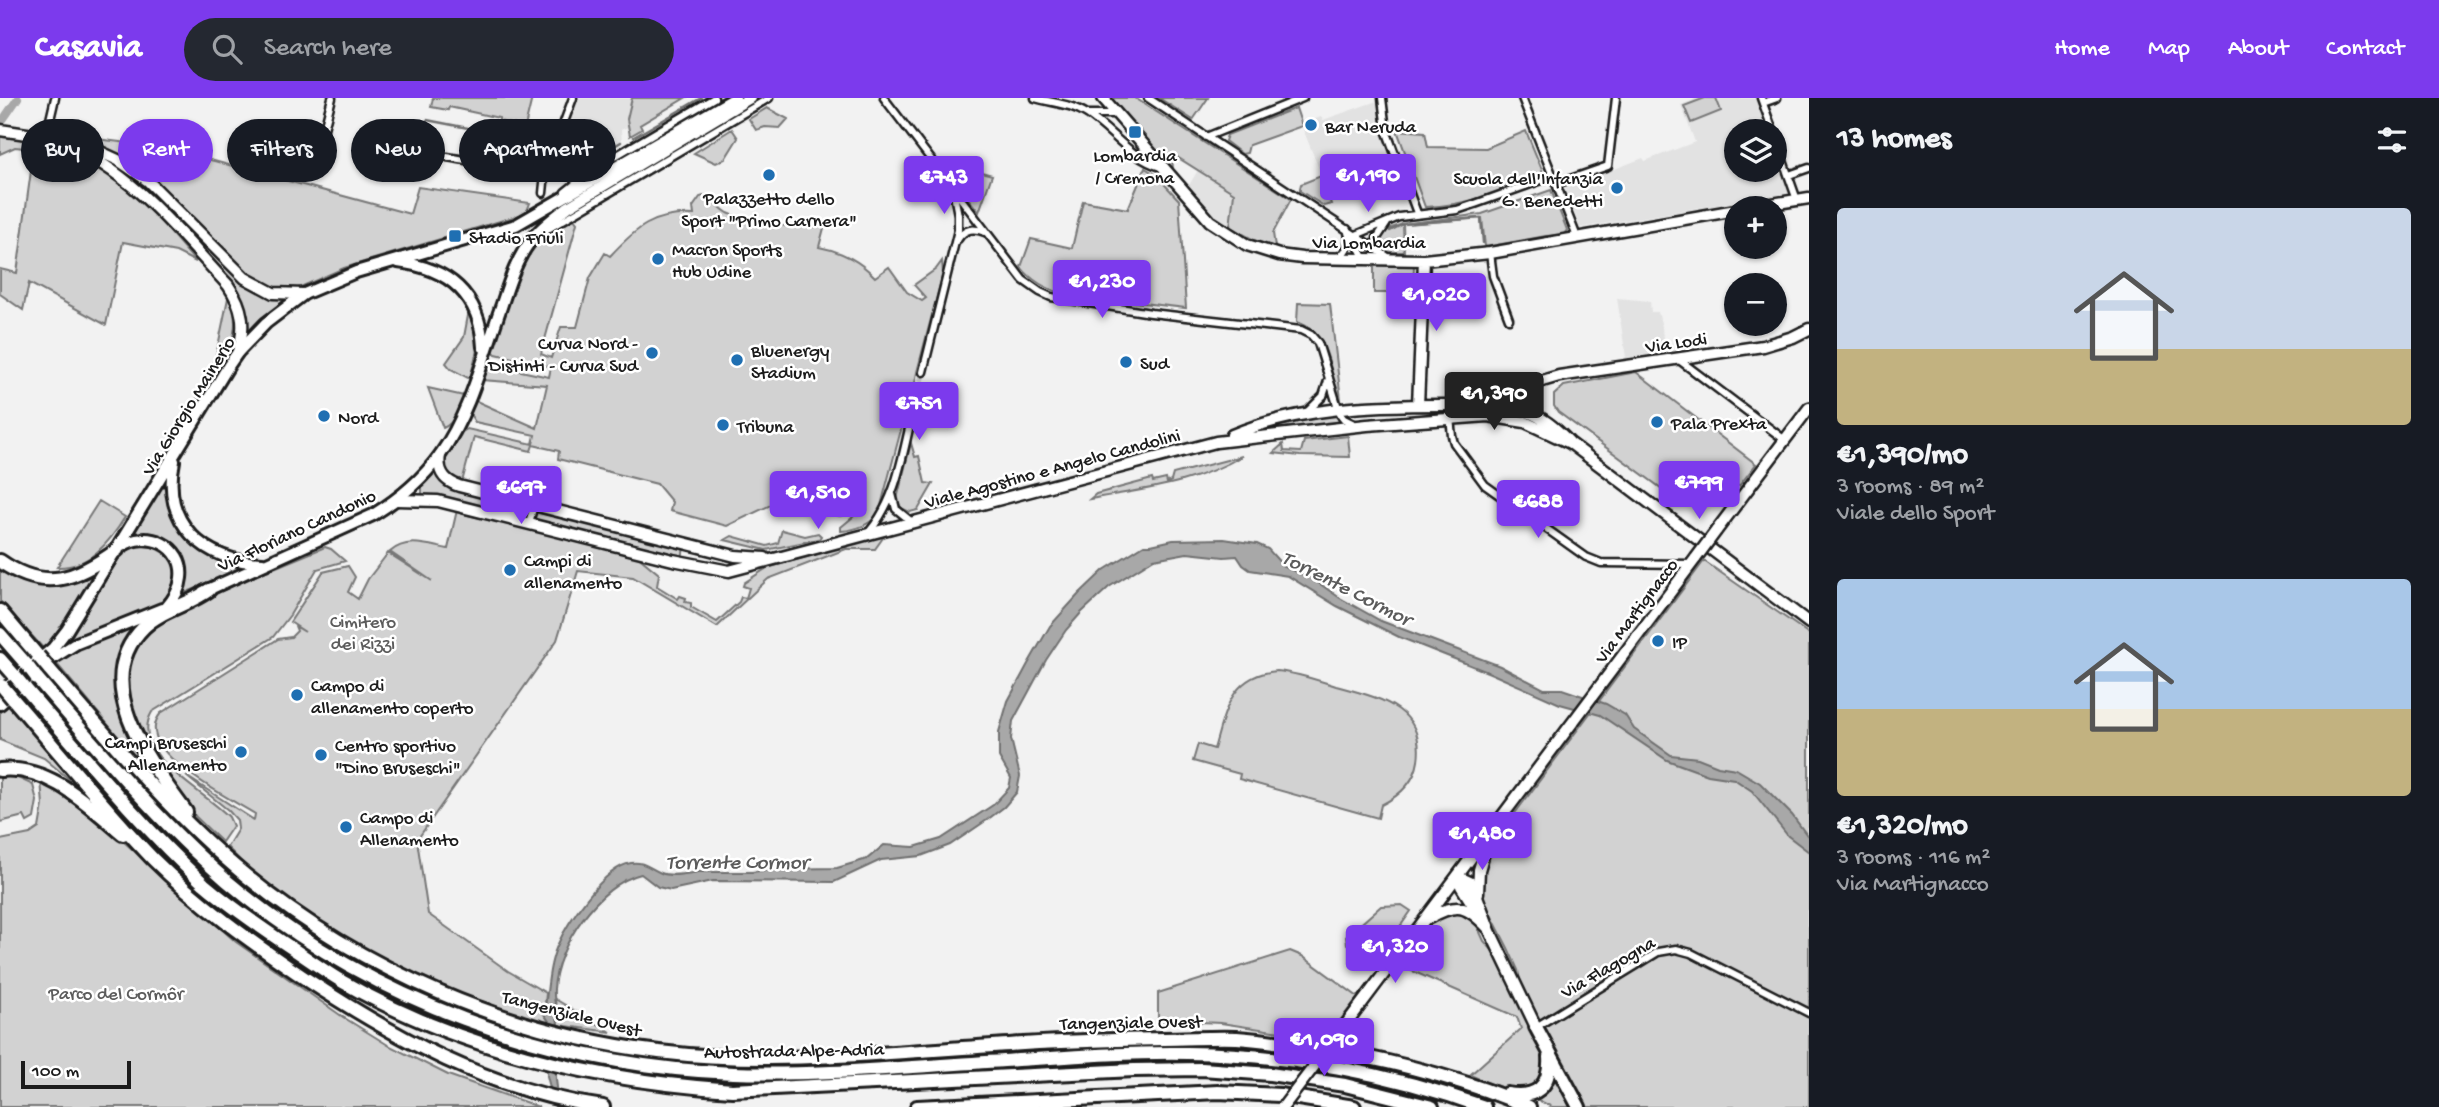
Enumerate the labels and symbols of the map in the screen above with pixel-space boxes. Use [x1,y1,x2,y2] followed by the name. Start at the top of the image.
[1303,117,1319,133] marker: Bar Neruda
[1324,117,1417,140] place label: Bar Neruda
[1127,124,1143,140] marker: Lombardia / Cremona
[1093,146,1178,191] place label: Lombardia / Cremona
[1311,155,1425,214] pin: €1,190
[903,156,985,216] pin: €743
[761,167,777,183] marker: Palazzetto dello Sport "Primo Carnera"
[1454,169,1604,214] place label: Scuola dell'Infanzia G. Benedetti
[1609,180,1625,196] marker: Scuola dell'Infanzia G. Benedetti
[681,189,857,234] place label: Palazzetto dello Sport "Primo Carnera"
[447,228,463,244] marker: Stadio Friuli
[469,228,564,251] place label: Stadio Friuli
[1311,233,1427,256] street label: Via Lombardia
[672,240,783,285] place label: Macron Sports Hub Udine
[650,251,666,267] marker: Macron Sports Hub Udine
[1045,260,1159,320] pin: €1,230
[1379,274,1493,333] pin: €1,020
[1643,329,1709,360] street label: Via Lodi
[138,333,242,481] street label: Via Giorgio Mainerio
[487,334,640,379] place label: Curva Nord - Distinti - Curva Sud
[750,341,830,386] place label: Bluenergy Stadium
[644,345,660,361] marker: Curva Nord - Distinti - Curva Sud
[729,352,745,368] marker: Bluenergy Stadium
[1118,354,1134,370] marker: Sud
[1140,354,1171,377] place label: Sud
[1437,372,1551,432] pin: €1,390
[878,382,960,442] pin: €751
[316,408,332,424] marker: Nord
[338,408,380,431] place label: Nord
[1649,414,1665,430] marker: Pala Prexta
[1670,414,1768,437] place label: Pala Prexta
[715,417,731,433] marker: Tribuna
[736,417,795,440] place label: Tribuna
[922,425,1183,516] street label: Viale Agostino e Angelo Candolini
[1658,462,1740,521] pin: €799
[480,466,562,526] pin: €697
[761,472,875,531] pin: €1,510
[1497,480,1579,540] pin: €688
[214,485,380,579] street label: Via Floriano Candonio
[1276,547,1418,636] water label: Torrente Cormor
[524,551,622,596] place label: Campi di allenamento
[1590,555,1685,670] street label: Via Martignacco
[502,562,518,578] marker: Campi di allenamento
[330,612,396,657] park label: Cimitero dei Rizzi
[1650,633,1666,649] marker: IP
[1672,633,1688,656] place label: IP
[311,676,474,721] place label: Campo di allenamento coperto
[289,687,305,703] marker: Campo di allenamento coperto
[105,733,227,778] place label: Campi Bruseschi Allenamento
[335,736,461,781] place label: Centro sportivo "Dino Bruseschi"
[233,744,249,760] marker: Campi Bruseschi Allenamento
[313,747,329,763] marker: Centro sportivo "Dino Bruseschi"
[360,808,459,853] place label: Campo di Allenamento
[1425,812,1539,872] pin: €1,480
[338,819,354,835] marker: Campo di Allenamento
[666,852,813,877] water label: Torrente Cormor
[1338,926,1452,985] pin: €1,320
[1557,932,1661,1006] street label: Via Flagogna
[47,984,186,1007] park label: Parco del Cormôr
[498,987,645,1044] street label: Tangenziale Ovest
[1059,1012,1205,1037] street label: Tangenziale Ovest
[1267,1018,1381,1078] pin: €1,090
[704,1039,886,1066] street label: Autostrada Alpe-Adria
[21,1058,131,1090] scale bar

